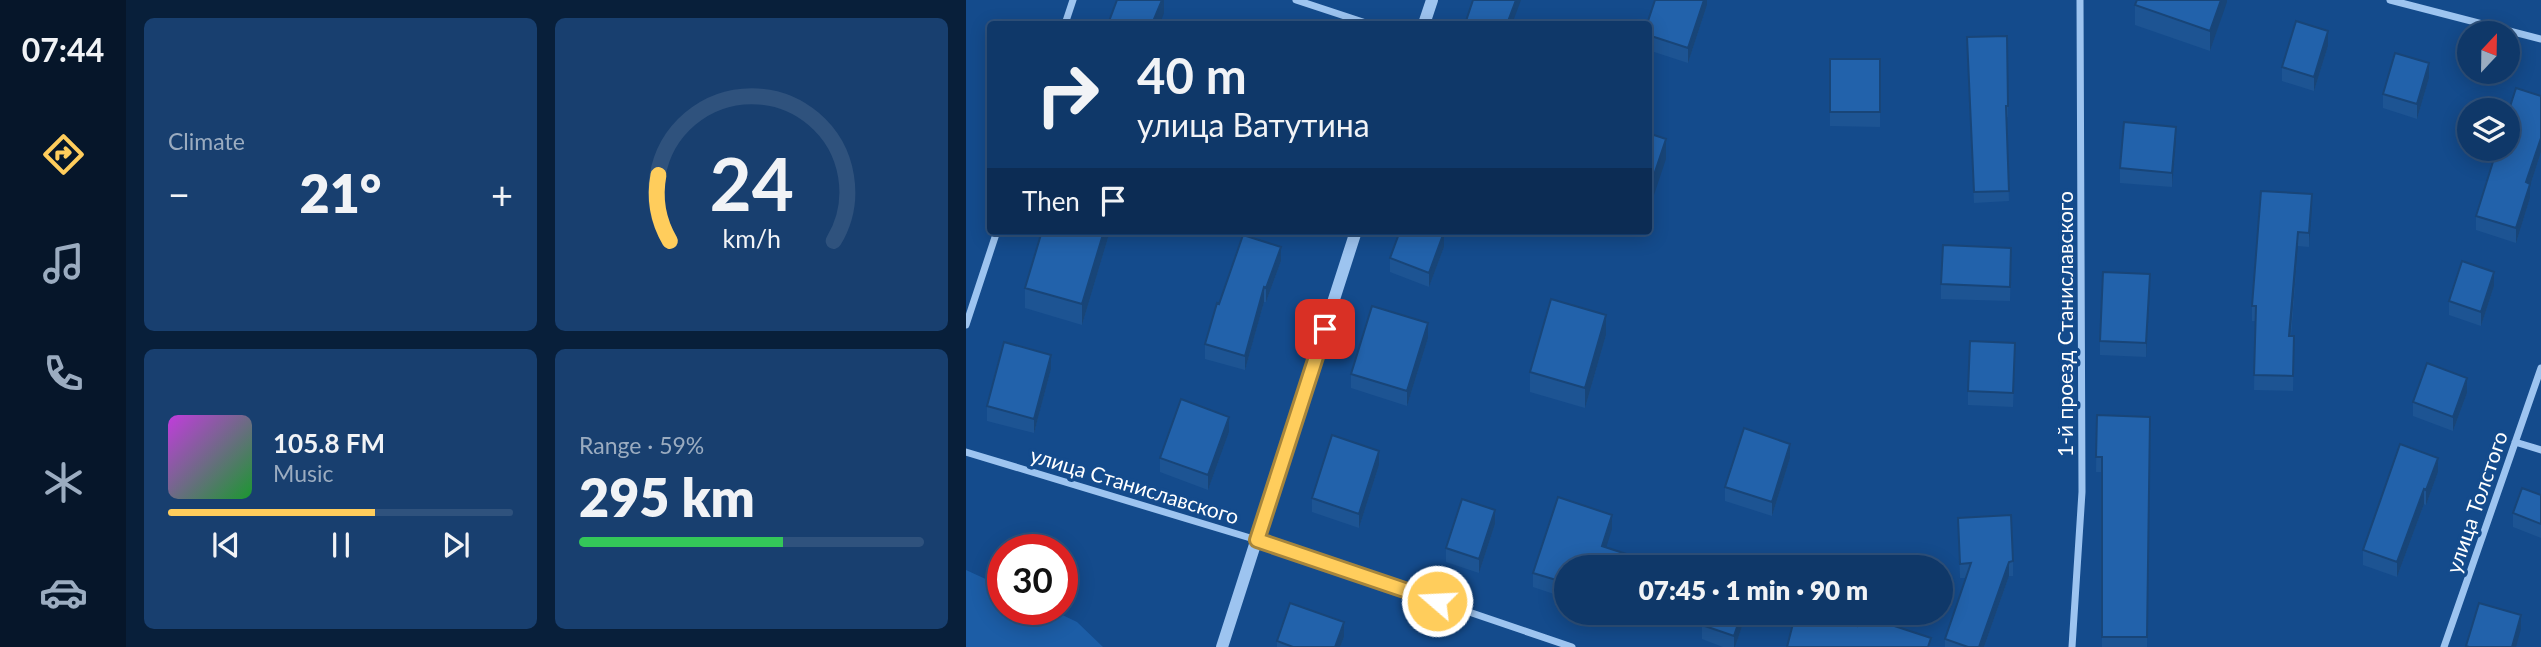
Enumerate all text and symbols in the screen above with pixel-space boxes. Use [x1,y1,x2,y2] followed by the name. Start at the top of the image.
[2457,21,2520,84] north arrow
[2457,21,2520,161] map controls
[22,30,104,69] text: 07:44
[1137,46,1247,104] text: 40 m
[1022,49,1113,140] icon: right
[2457,98,2520,161] button: layers
[1137,105,1370,144] text: улица Ватутина
[168,127,245,155] text: Climate
[39,130,88,179] icon: directions
[709,139,794,227] text: 24
[300,162,381,224] text: 21°
[168,171,190,217] text: −
[491,171,513,217] text: +
[1094,182,1132,220] icon: arrive
[1022,185,1080,217] text: Then
[2052,191,2077,457] street label: 1-й проезд Станиславского
[722,222,781,252] text: km/h
[39,239,88,288] icon: music
[1295,299,1355,359] pin
[1306,310,1344,348] icon: arrive
[39,349,88,398] icon: phone
[273,427,385,459] text: 105.8 FM
[2440,428,2512,576] street label: улица Толстого
[579,431,704,459] text: Range · 59%
[1028,441,1242,529] street label: улица Станиславского
[39,458,88,507] icon: climate
[273,459,333,487] text: Music
[579,466,755,528] text: 295 km
[207,526,245,564] icon: previous
[322,526,360,564] icon: pause
[437,526,475,564] icon: next
[987,534,1078,625] speed limit sign: 30
[1400,564,1474,638] position arrow
[39,568,88,617] icon: car
[1639,574,1868,606] text: 07:45 · 1 min · 90 m

